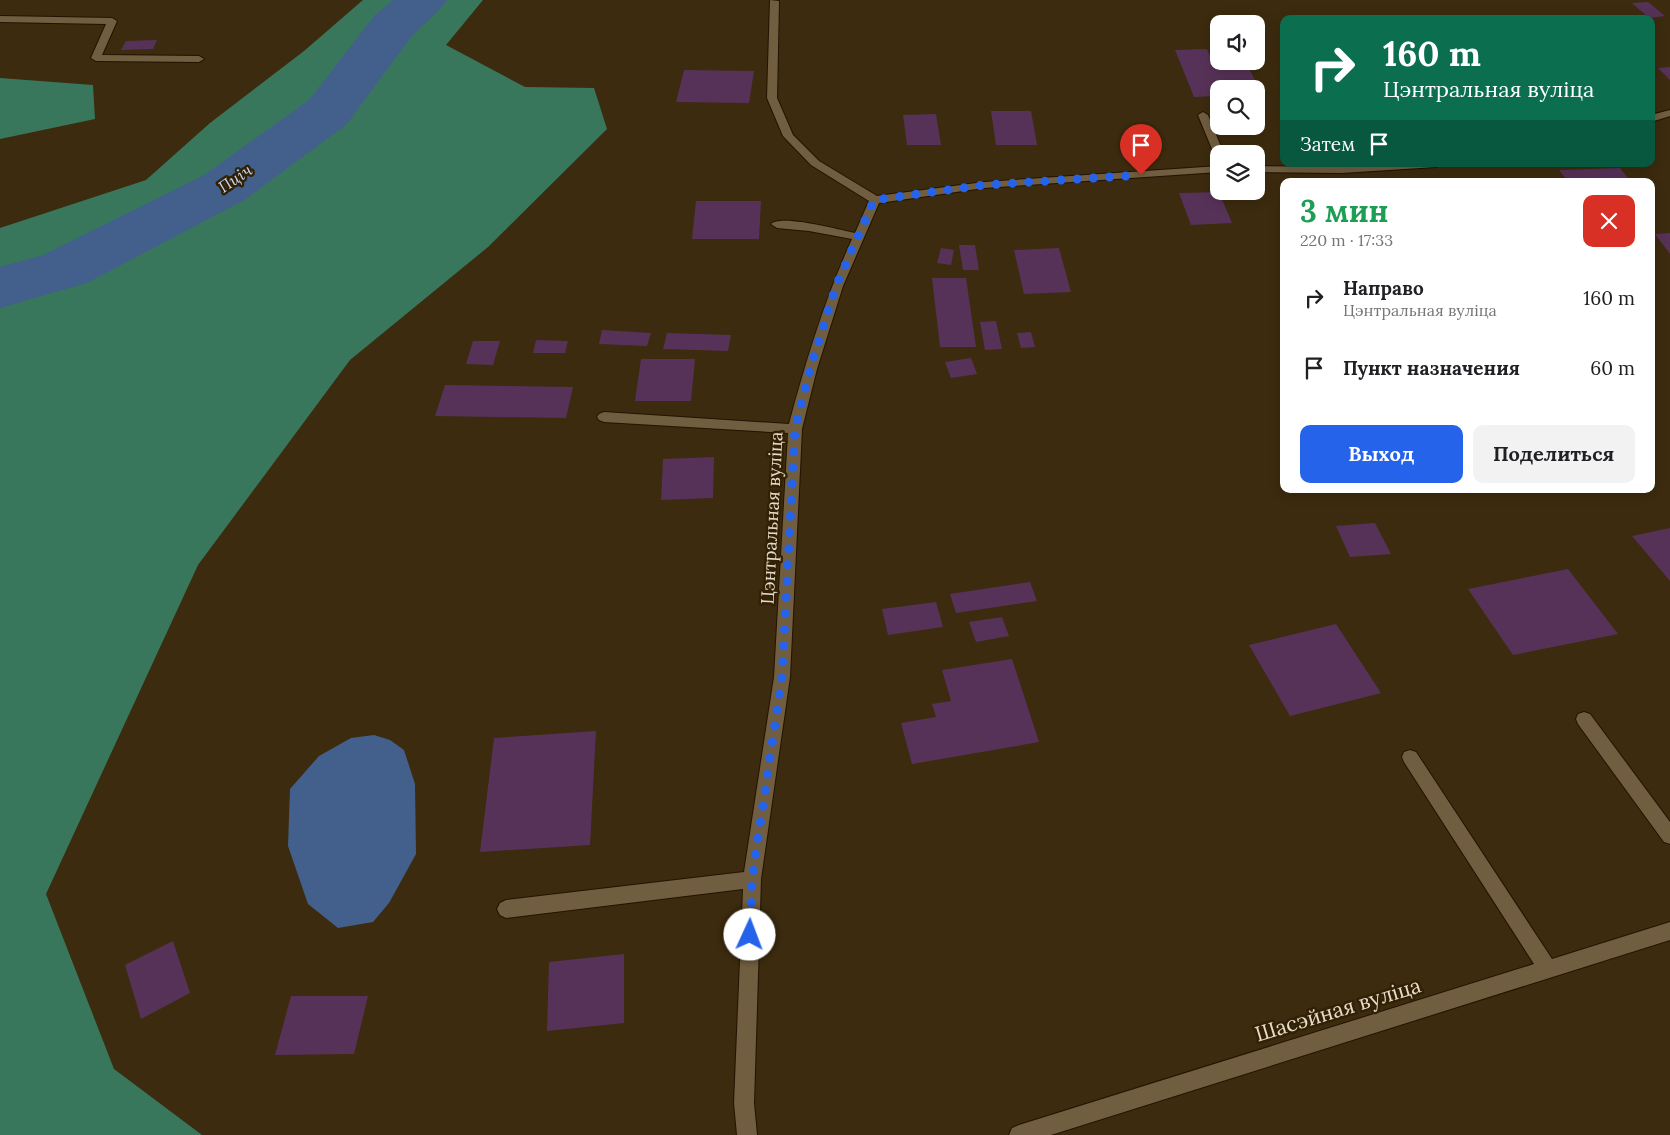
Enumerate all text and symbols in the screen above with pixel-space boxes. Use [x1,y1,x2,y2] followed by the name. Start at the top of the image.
[1210,15,1265,200] map controls
[1210,15,1265,70] button: sound
[1383,31,1481,76] text: 160 m
[1300,35,1365,100] icon: right
[1383,75,1594,103] text: Цэнтральная вуліца
[1210,80,1265,135] button: search
[1120,124,1162,175] pin
[1365,130,1393,158] icon: arrive
[1127,131,1155,159] icon: arrive
[1300,132,1355,156] text: Затем
[1210,145,1265,200] button: layers
[214,159,256,196] water label: Пціч
[1300,192,1388,230] text: 3 мин
[1583,195,1635,247] button: close
[1300,230,1393,250] text: 220 m · 17:33
[1343,276,1424,300] text: Направо
[1300,284,1328,312] icon: right
[1583,286,1635,310] text: 160 m
[1343,300,1497,320] text: Цэнтральная вуліца
[1300,354,1328,382] icon: arrive
[1343,356,1520,380] text: Пункт назначения
[1590,356,1635,380] text: 60 m
[1300,425,1463,483] button: Выход
[1473,425,1635,483] button: Поделиться
[755,431,788,605] street label: Цэнтральная вуліца
[723,908,775,960] position arrow
[1252,971,1424,1048] street label: Шасэйная вуліца

